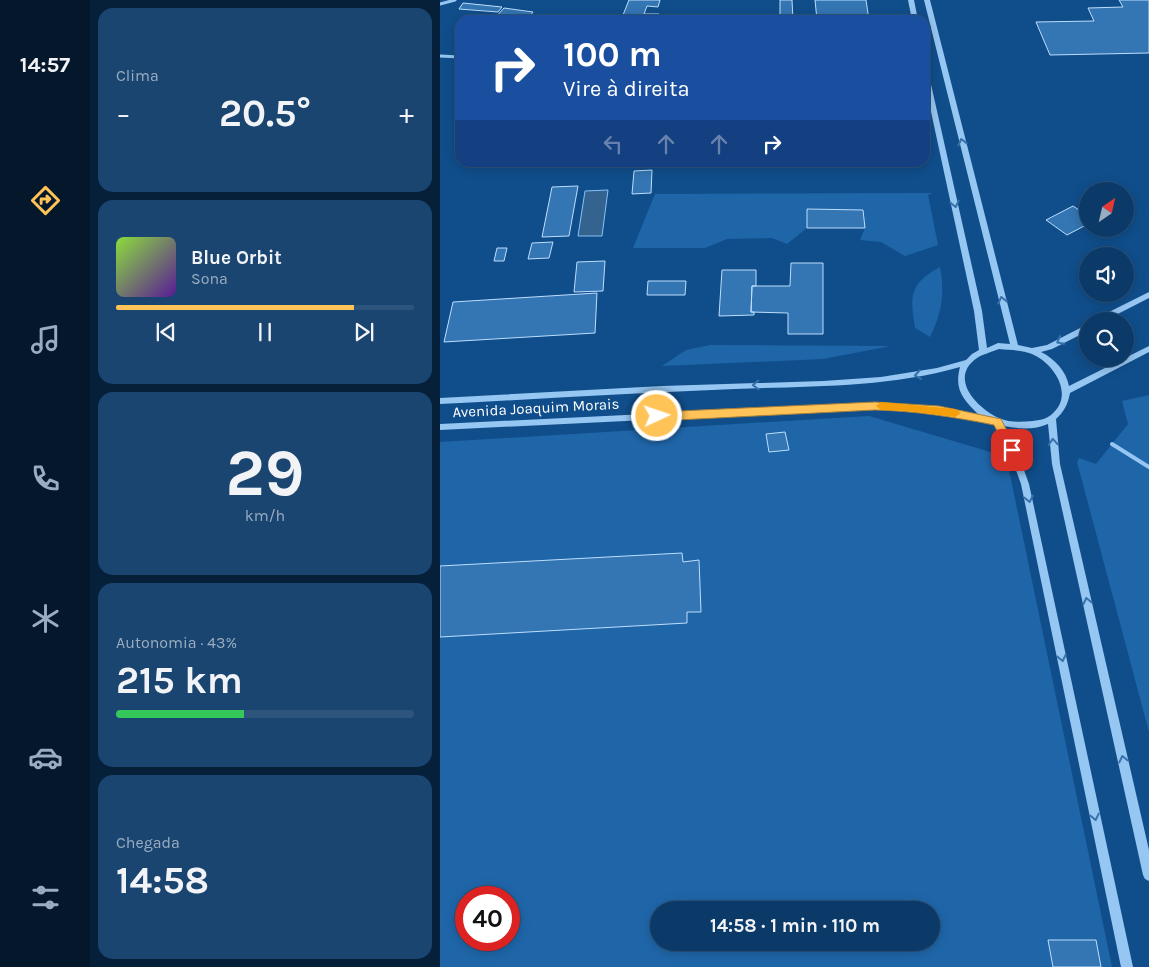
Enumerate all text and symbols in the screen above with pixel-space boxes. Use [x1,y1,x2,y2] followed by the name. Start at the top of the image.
[563,34,662,75] text: 100 m
[480,35,545,100] icon: right
[20,52,70,78] text: 14:57
[116,66,159,85] text: Clima
[563,76,690,102] text: Vire à direita
[219,91,311,136] text: 20.5°
[116,97,131,130] text: −
[399,97,414,130] text: +
[599,130,627,158] icon: left
[652,130,680,158] icon: ahead
[705,130,733,158] icon: ahead
[758,130,786,158] icon: right
[958,139,968,147] one-way arrow
[1079,182,1134,238] north arrow
[1079,182,1134,367] map controls
[28,183,63,218] icon: directions
[949,199,959,208] one-way arrow
[191,247,282,269] text: Blue Orbit
[1079,247,1134,302] button: sound
[191,269,228,288] text: Sona
[997,295,1008,304] one-way arrow
[1079,312,1134,367] button: search
[152,318,180,346] icon: previous
[251,318,279,346] icon: pause
[350,318,378,346] icon: next
[28,322,63,357] icon: music
[1057,335,1066,345] one-way arrow
[913,369,922,379] one-way arrow
[751,380,759,391] one-way arrow
[630,389,682,441] position arrow
[452,395,620,421] street label: Avenida Joaquim Morais
[991,429,1033,471] pin
[226,435,304,511] text: 29
[998,436,1026,464] icon: arrive
[1048,438,1059,446] one-way arrow
[28,461,63,496] icon: phone
[1023,495,1033,504] one-way arrow
[245,506,285,525] text: km/h
[1082,596,1093,605] one-way arrow
[28,601,63,636] icon: climate
[116,633,237,652] text: Autonomia · 43%
[1056,654,1067,663] one-way arrow
[116,658,243,703] text: 215 km
[28,740,63,775] icon: car
[1118,755,1129,764] one-way arrow
[1090,813,1100,822] one-way arrow
[116,833,180,852] text: Chegada
[116,858,209,903] text: 14:58
[28,880,63,915] icon: filters
[455,886,520,951] speed limit sign: 40
[710,915,880,937] text: 14:58 · 1 min · 110 m

